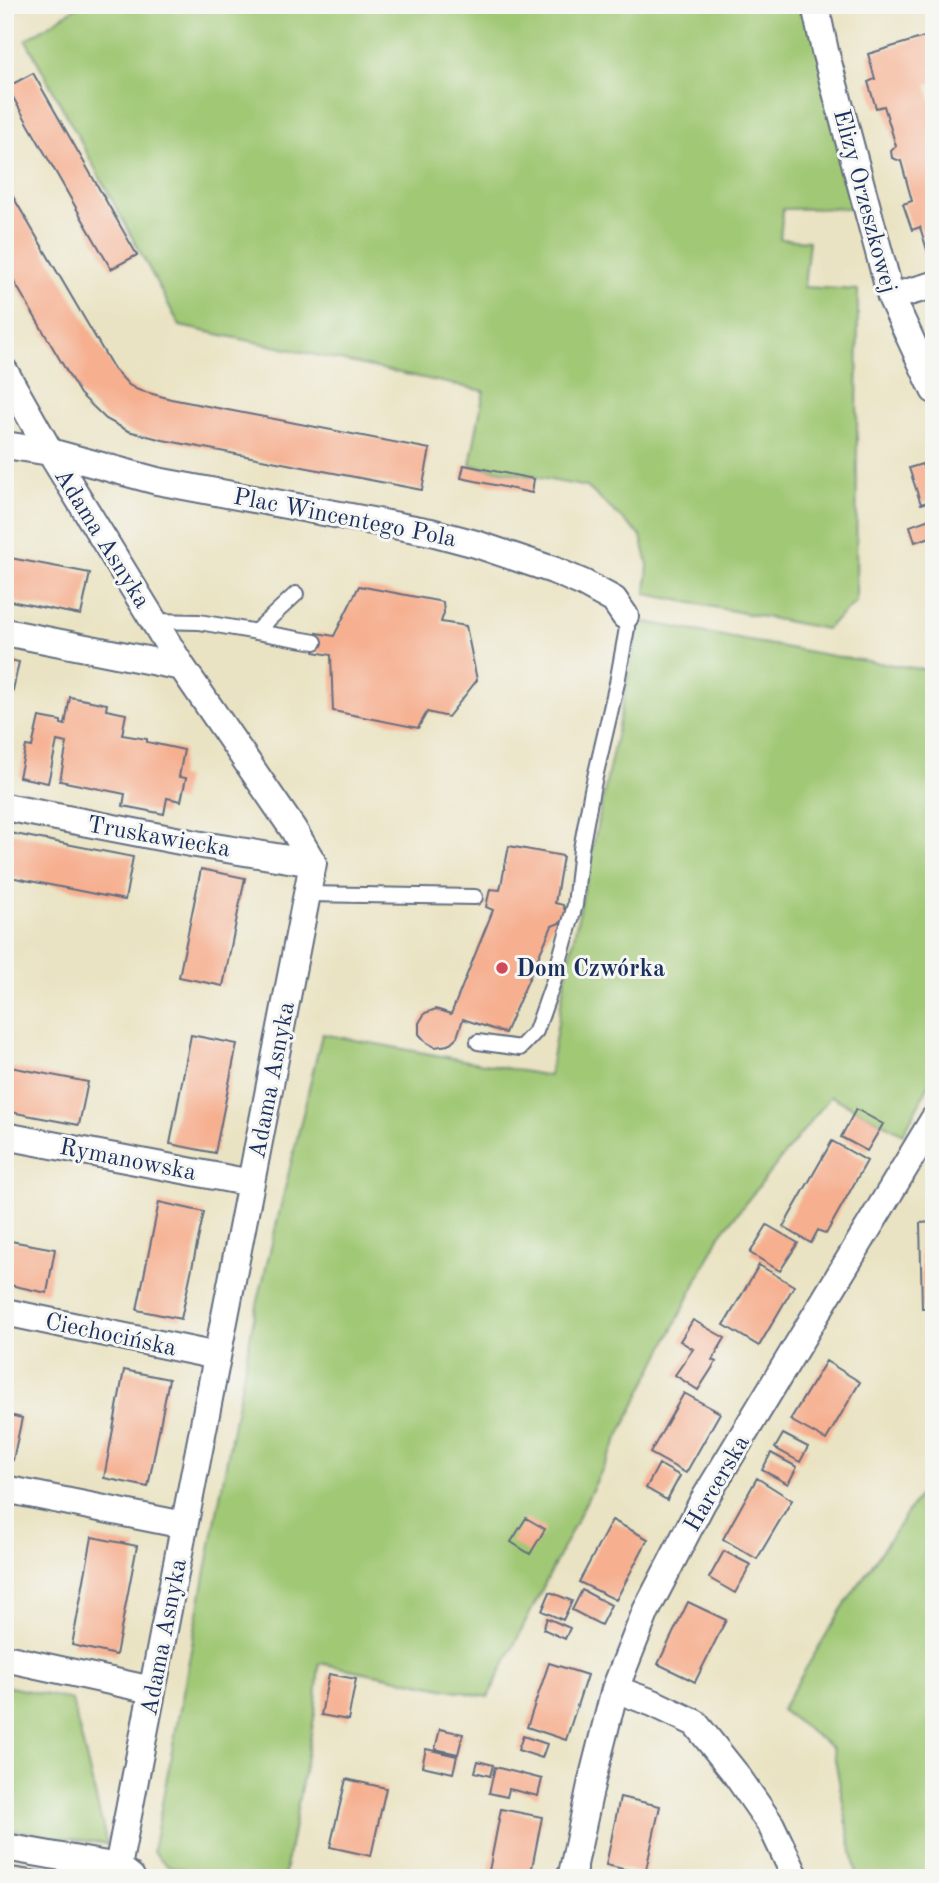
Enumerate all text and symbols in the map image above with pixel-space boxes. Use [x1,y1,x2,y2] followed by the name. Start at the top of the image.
[828,107,900,296] street label: Elizy Orzeszkowej
[49,465,154,613] street label: Adama Asnyka
[231,486,458,552] street label: Plac Wincentego Pola
[85,814,232,862] street label: Truskawiecka
[516,958,665,982] place label: Dom Czwórka
[494,960,510,976] marker: Dom Czwórka
[246,1000,300,1161] street label: Adama Asnyka
[57,1136,198,1186] street label: Rymanowska
[43,1310,179,1362] street label: Ciechocińska
[681,1432,755,1536] street label: Harcerska
[138,1557,192,1718] street label: Adama Asnyka

